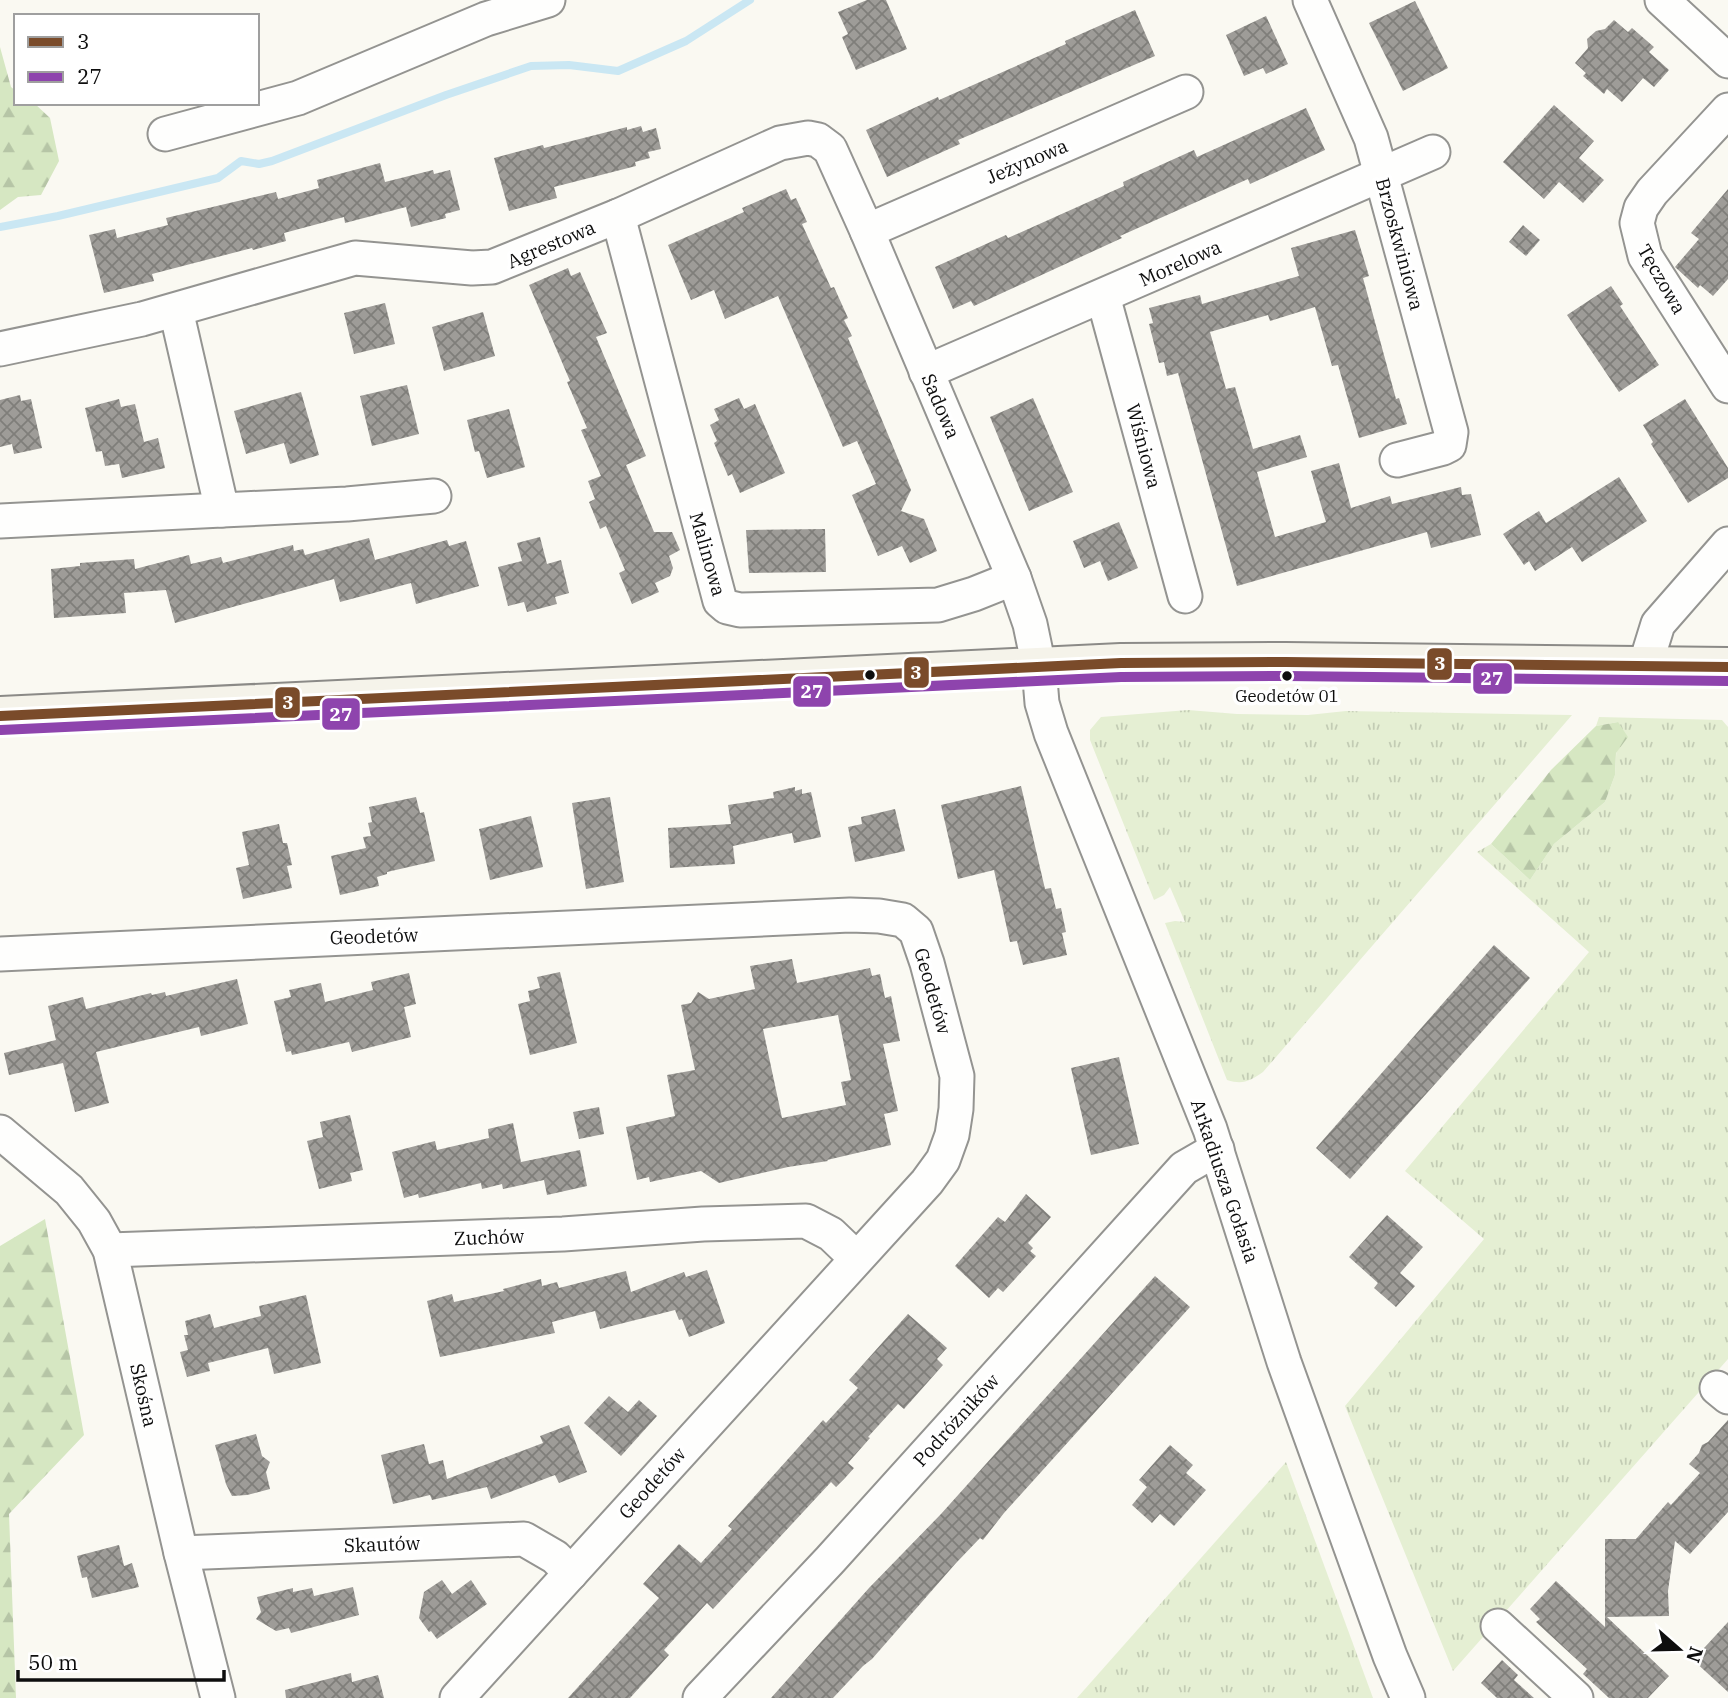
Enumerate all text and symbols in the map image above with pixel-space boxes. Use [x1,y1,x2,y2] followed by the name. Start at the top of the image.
[14,14,259,105] legend
[77,27,90,55] text: 3
[77,62,102,90] text: 27
[983,133,1071,189] street label: Jeżynowa
[1371,175,1429,313] street label: Brzoskwiniowa
[503,215,599,273] street label: Agrestowa
[1135,234,1225,292] street label: Morelowa
[1632,240,1692,318] street label: Tęczowa
[917,370,965,442] street label: Sadowa
[1121,401,1167,491] street label: Wiśniowa
[685,509,731,599] street label: Malinowa
[1426,647,1453,681] line badge: 3
[1434,651,1446,675] text: 3
[903,656,930,689] line badge: 3
[910,660,922,684] text: 3
[1472,662,1513,695] line badge: 27
[1481,666,1503,690] text: 27
[863,668,877,682] unlabelled marker
[1280,669,1294,683] marker: Geodetów 01
[792,675,832,708] line badge: 27
[801,679,823,703] text: 27
[1235,685,1339,707] place label: Geodetów 01
[274,686,301,719] line badge: 3
[282,690,294,714] text: 3
[321,697,361,731] line badge: 27
[330,702,352,726] text: 27
[329,922,419,950] street label: Geodetów
[909,945,957,1037] street label: Geodetów
[1186,1096,1264,1266] street label: Arkadiusza Gołasia
[453,1224,525,1250] street label: Zuchów
[125,1361,163,1429] street label: Skośna
[908,1368,1004,1471] street label: Podróżników
[613,1442,691,1524] street label: Geodetów
[343,1531,421,1557] street label: Skautów
[1644,1614,1714,1684] north arrow
[18,1638,224,1682] scale bar
[1681,1644,1709,1666] text: N
[28,1648,78,1676] text: 50 m

